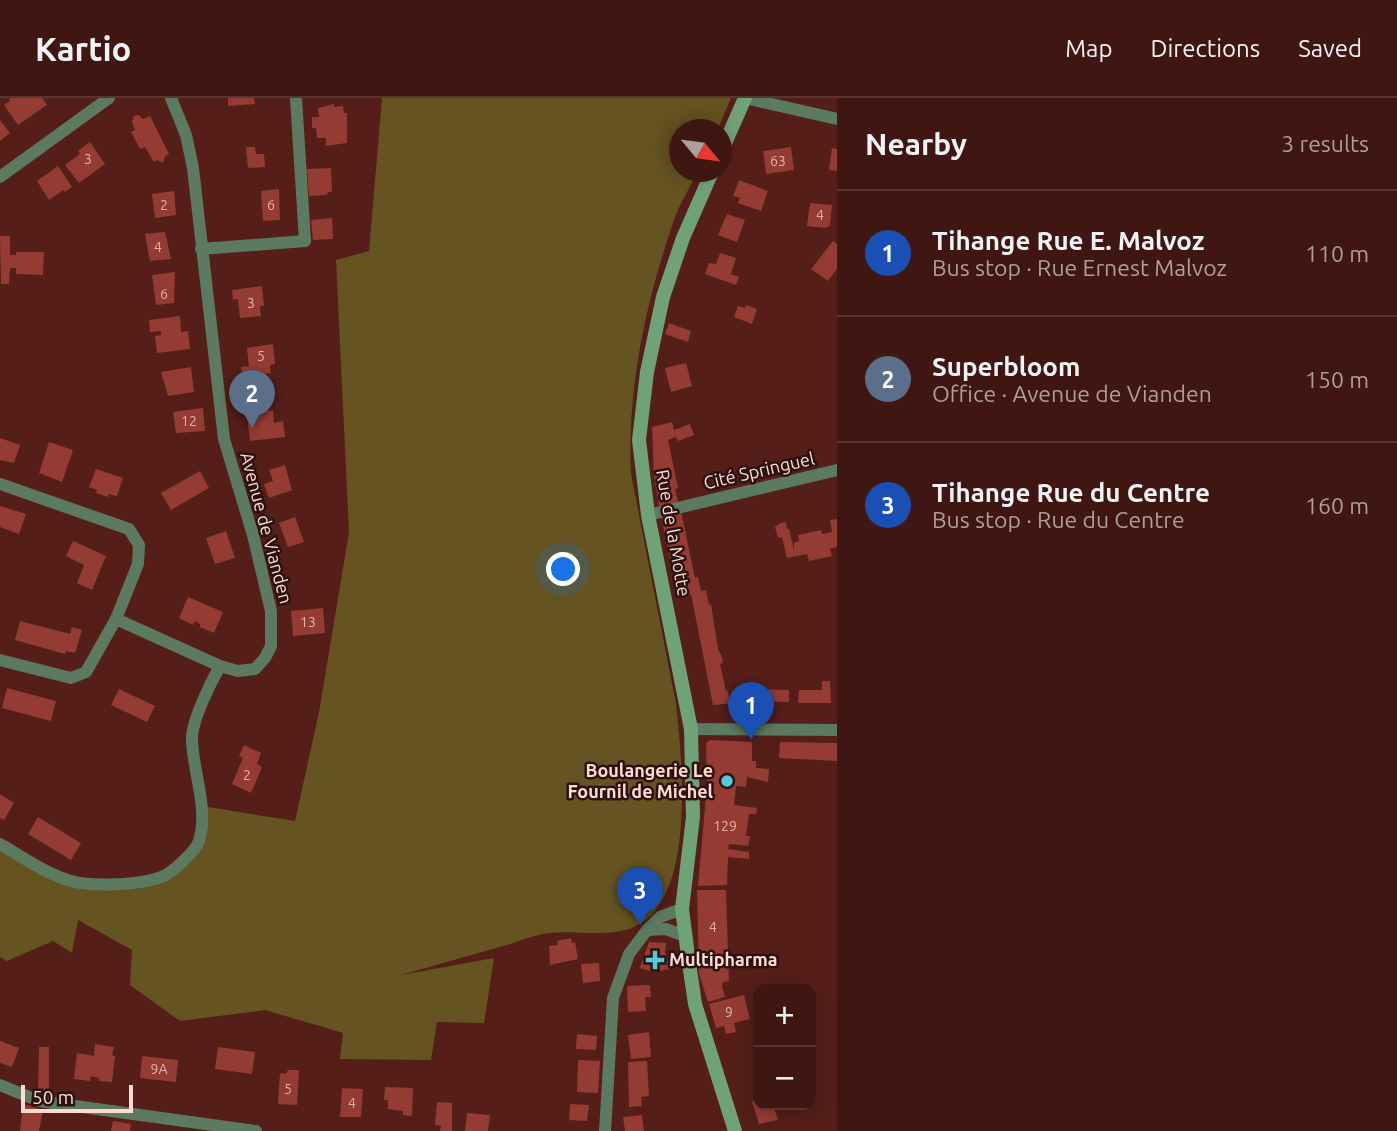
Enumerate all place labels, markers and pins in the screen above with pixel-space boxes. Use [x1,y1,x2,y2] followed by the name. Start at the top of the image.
[229,370,275,428] pin: 2
[728,682,774,740] pin: 1
[567,760,714,801] place label: Boulangerie Le Fournil de Michel
[719,773,735,789] marker: Boulangerie Le Fournil de Michel
[617,867,663,925] pin: 3
[669,949,778,969] place label: Multipharma
[647,952,663,968] marker: Multipharma

